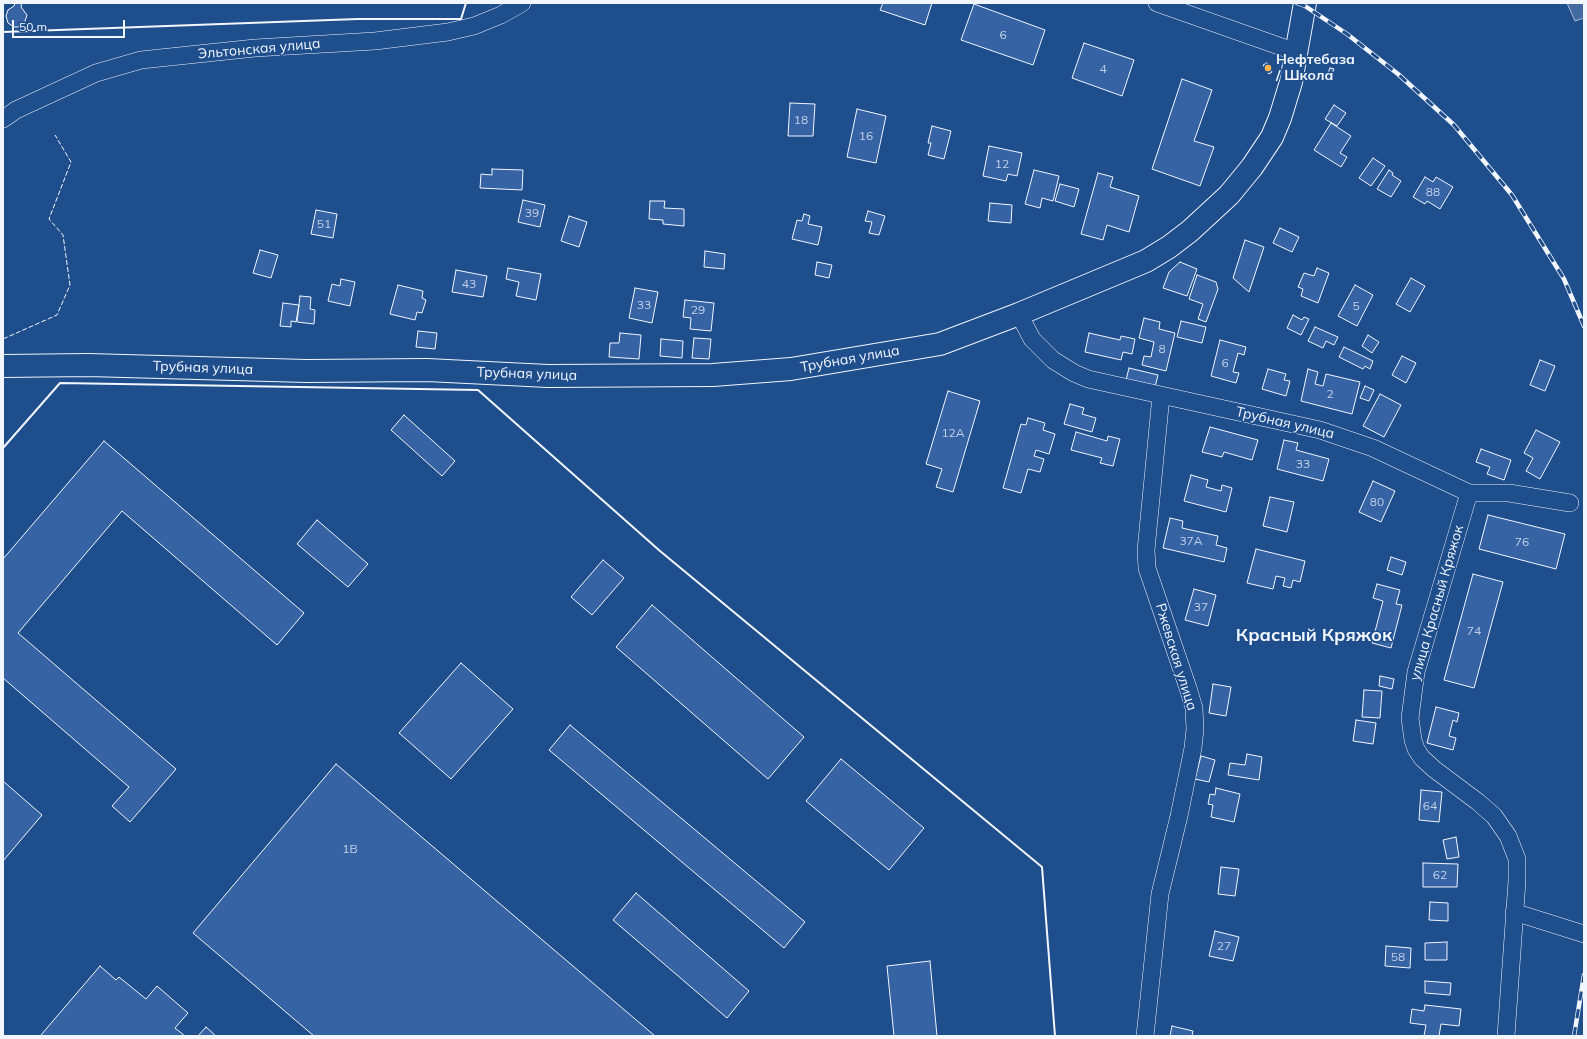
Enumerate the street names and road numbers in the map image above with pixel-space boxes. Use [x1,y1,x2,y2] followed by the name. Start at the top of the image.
[197,35,321,63] street label: Эльтонская улица
[799,342,901,376] street label: Трубная улица
[152,358,254,378] street label: Трубная улица
[476,364,578,384] street label: Трубная улица
[1234,403,1336,443] street label: Трубная улица
[1407,523,1467,683] street label: улица Красный Кряжок
[1152,601,1200,713] street label: Ржевская улица

